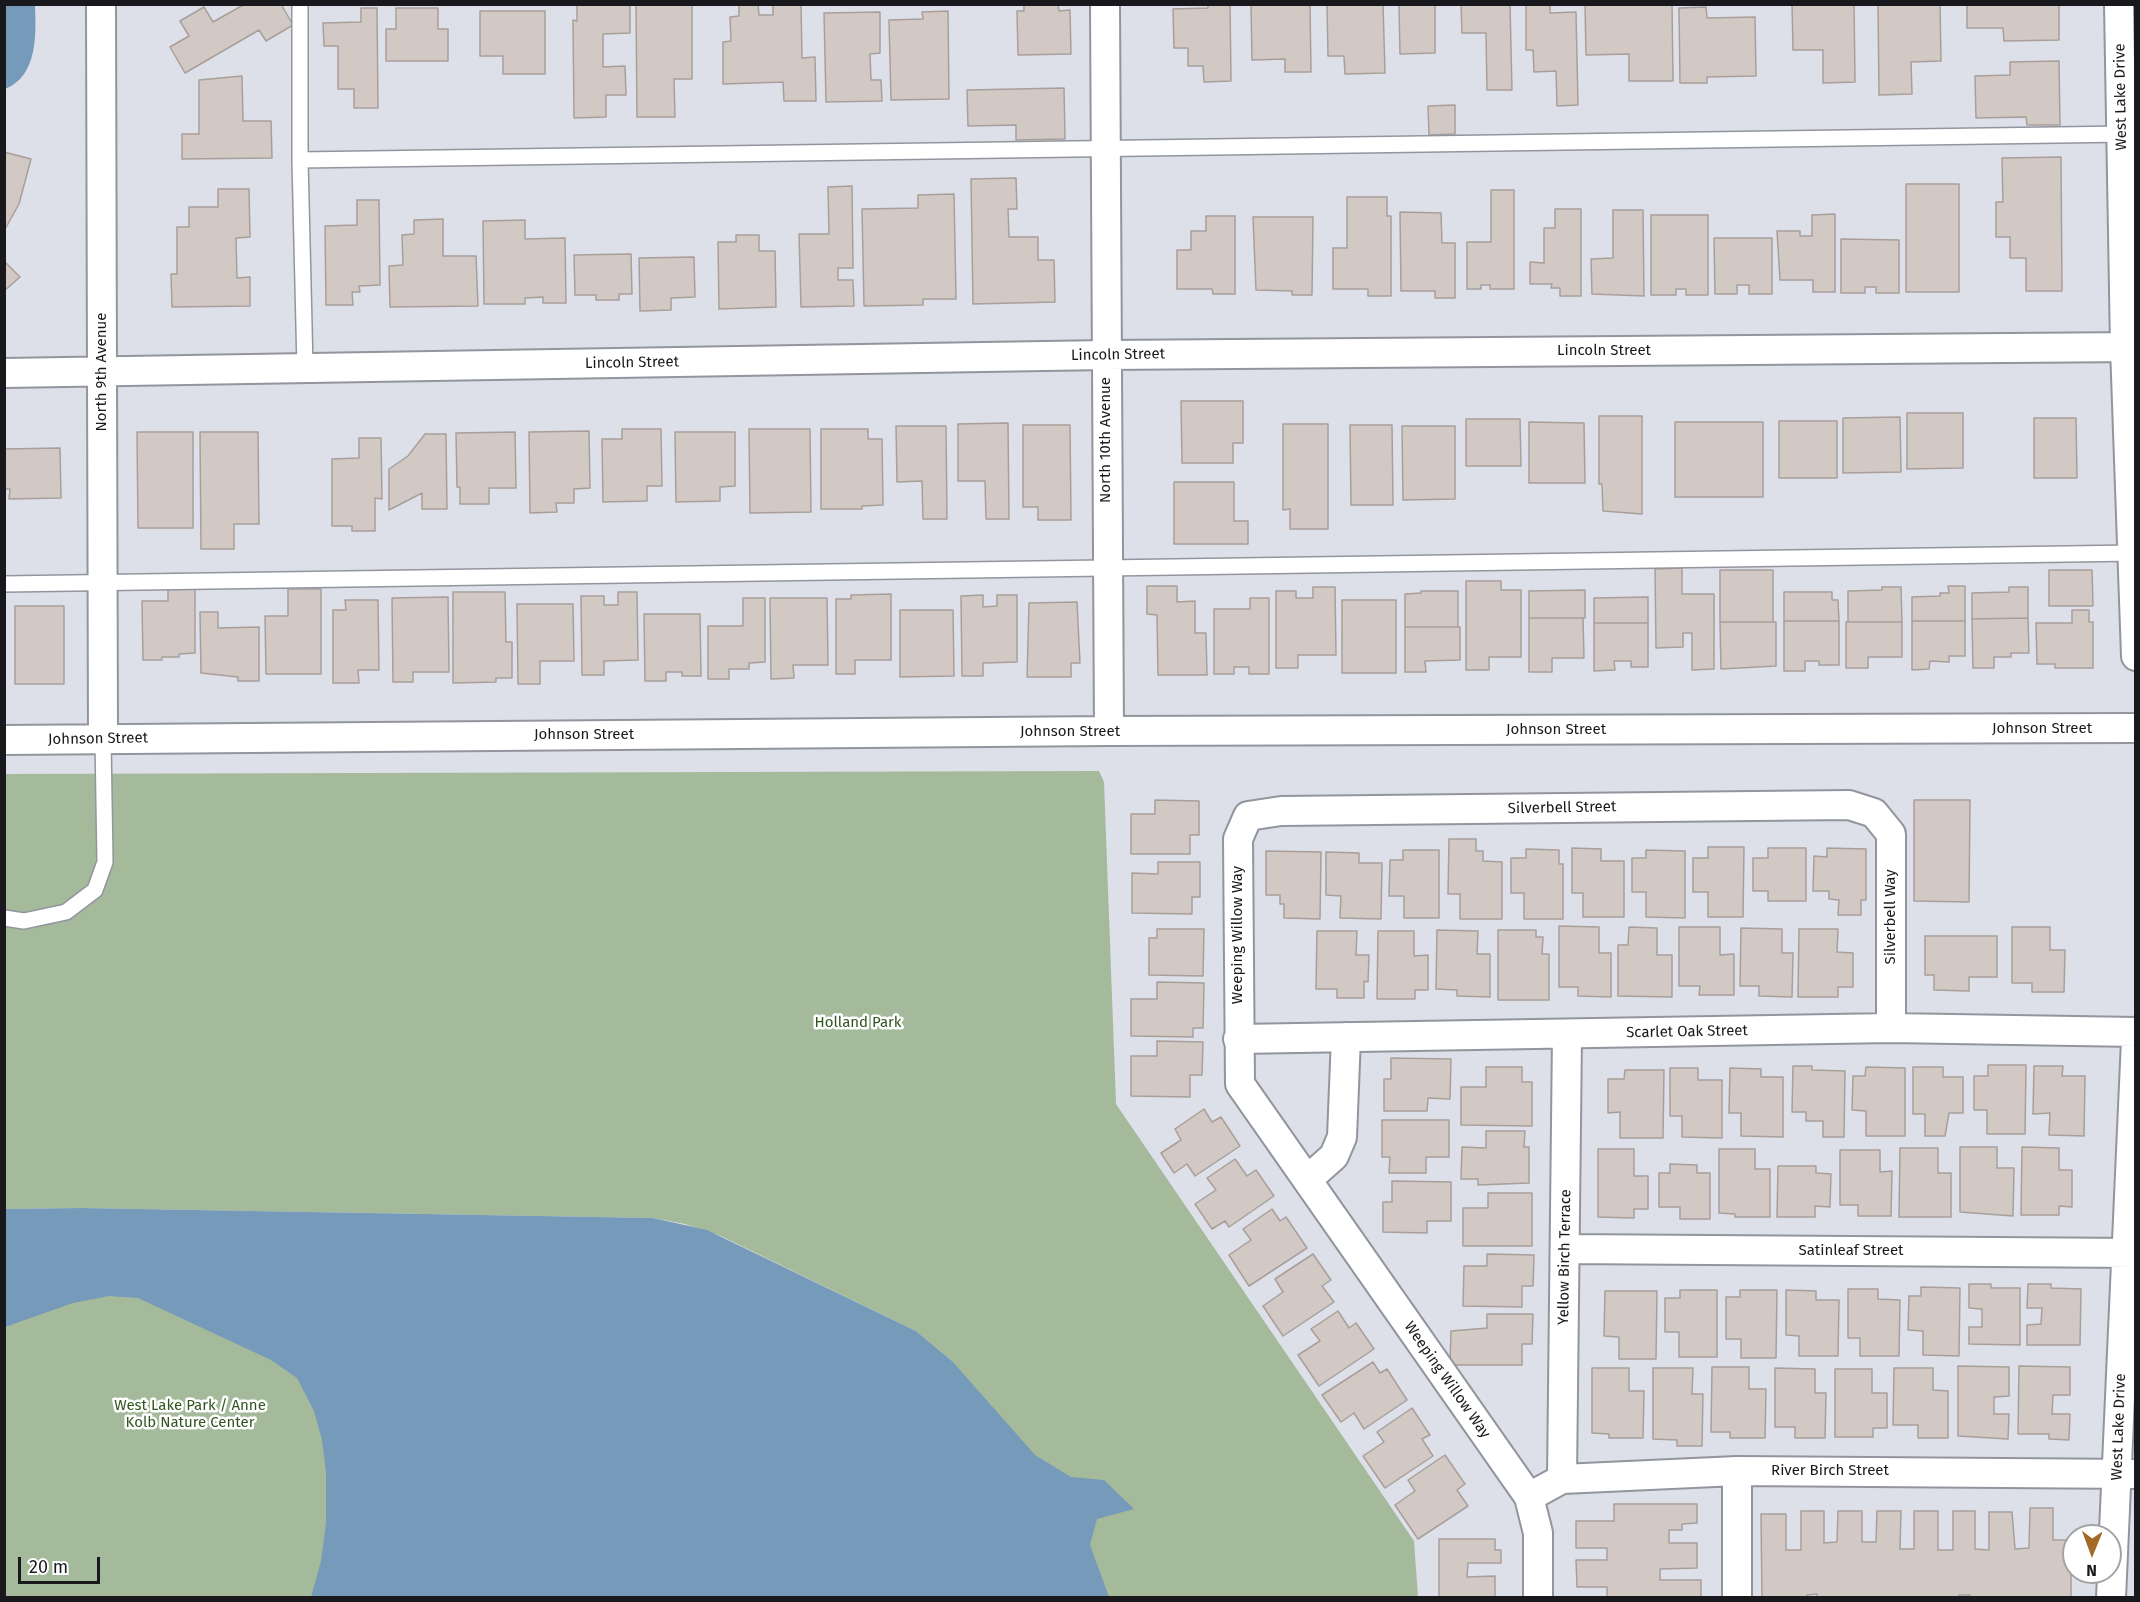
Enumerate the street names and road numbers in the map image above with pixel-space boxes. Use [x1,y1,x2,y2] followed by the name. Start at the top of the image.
[2111,43,2131,151] street label: West Lake Drive
[93,313,111,431] street label: North 9th Avenue
[1557,342,1651,360] street label: Lincoln Street
[1071,345,1165,365] street label: Lincoln Street
[585,353,679,373] street label: Lincoln Street
[1097,377,1115,503] street label: North 10th Avenue
[1992,720,2092,738] street label: Johnson Street
[1506,721,1606,739] street label: Johnson Street
[1020,723,1120,741] street label: Johnson Street
[534,726,634,744] street label: Johnson Street
[48,729,148,749] street label: Johnson Street
[1508,798,1616,818] street label: Silverbell Street
[1229,866,1247,1004] street label: Weeping Willow Way
[1882,869,1900,965] street label: Silverbell Way
[1626,1022,1748,1042] street label: Scarlet Oak Street
[1555,1189,1575,1325] street label: Yellow Birch Terrace
[1799,1242,1903,1260] street label: Satinleaf Street
[1400,1318,1494,1442] street label: Weeping Willow Way
[2108,1373,2130,1481] street label: West Lake Drive
[1771,1462,1889,1480] street label: River Birch Street

